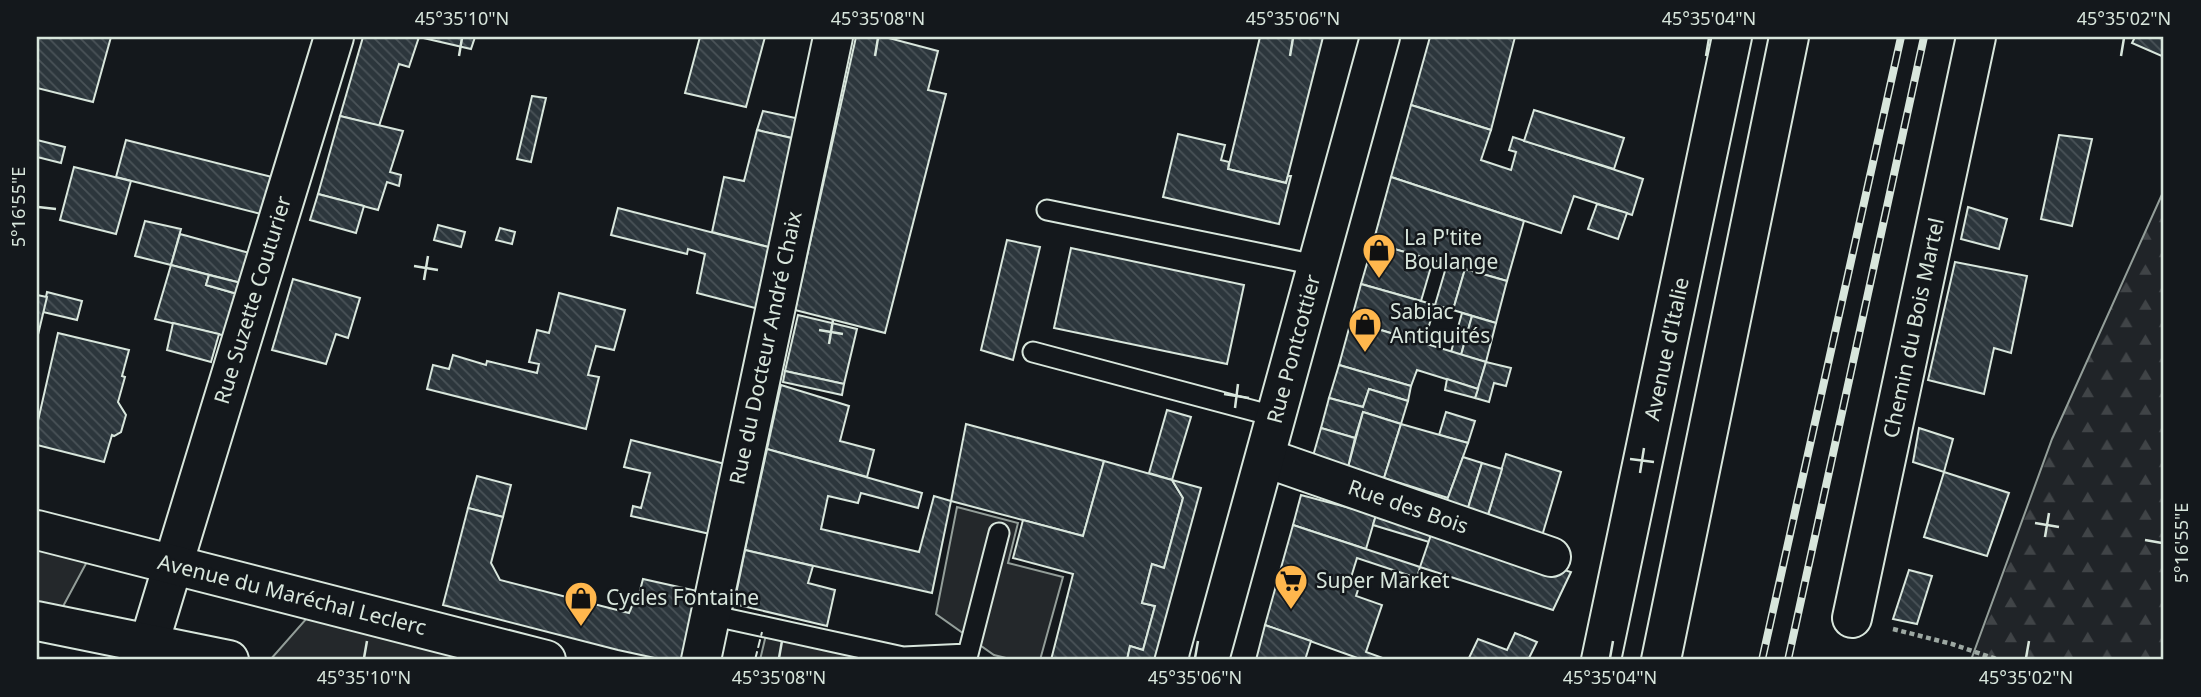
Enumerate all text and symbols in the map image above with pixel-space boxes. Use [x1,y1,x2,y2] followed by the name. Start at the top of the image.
[415,6,509,30] text: 45°35'10"N
[831,6,925,30] text: 45°35'08"N
[1246,6,1340,30] text: 45°35'06"N
[1662,6,1756,30] text: 45°35'04"N
[2077,6,2171,30] text: 45°35'02"N
[6,167,30,247] text: 5°16'55"E
[207,192,297,407] street label: Rue Suzette Couturier
[722,209,808,487] street label: Rue du Docteur André Chaix
[1876,215,1950,441] street label: Chemin du Bois Martel
[1404,223,1498,275] place label: La P'tite Boulange
[1360,231,1398,280] shop icon: La P'tite Boulange
[1260,271,1326,426] street label: Rue Pontcottier
[1637,274,1695,423] street label: Avenue d'Italie
[1390,297,1490,349] place label: Sabiac Antiquités
[1346,305,1384,354] shop icon: Sabiac Antiquités
[1344,472,1472,540] street label: Rue des Bois
[2169,503,2193,583] text: 5°16'55"E
[155,547,429,641] street label: Avenue du Maréchal Leclerc
[1272,562,1310,611] supermarket icon: Super Market
[1316,566,1450,594] place label: Super Market
[562,579,600,628] shop icon: Cycles Fontaine
[606,583,759,611] place label: Cycles Fontaine
[317,665,411,689] text: 45°35'10"N
[732,665,826,689] text: 45°35'08"N
[1148,665,1242,689] text: 45°35'06"N
[1563,665,1657,689] text: 45°35'04"N
[1979,665,2073,689] text: 45°35'02"N

